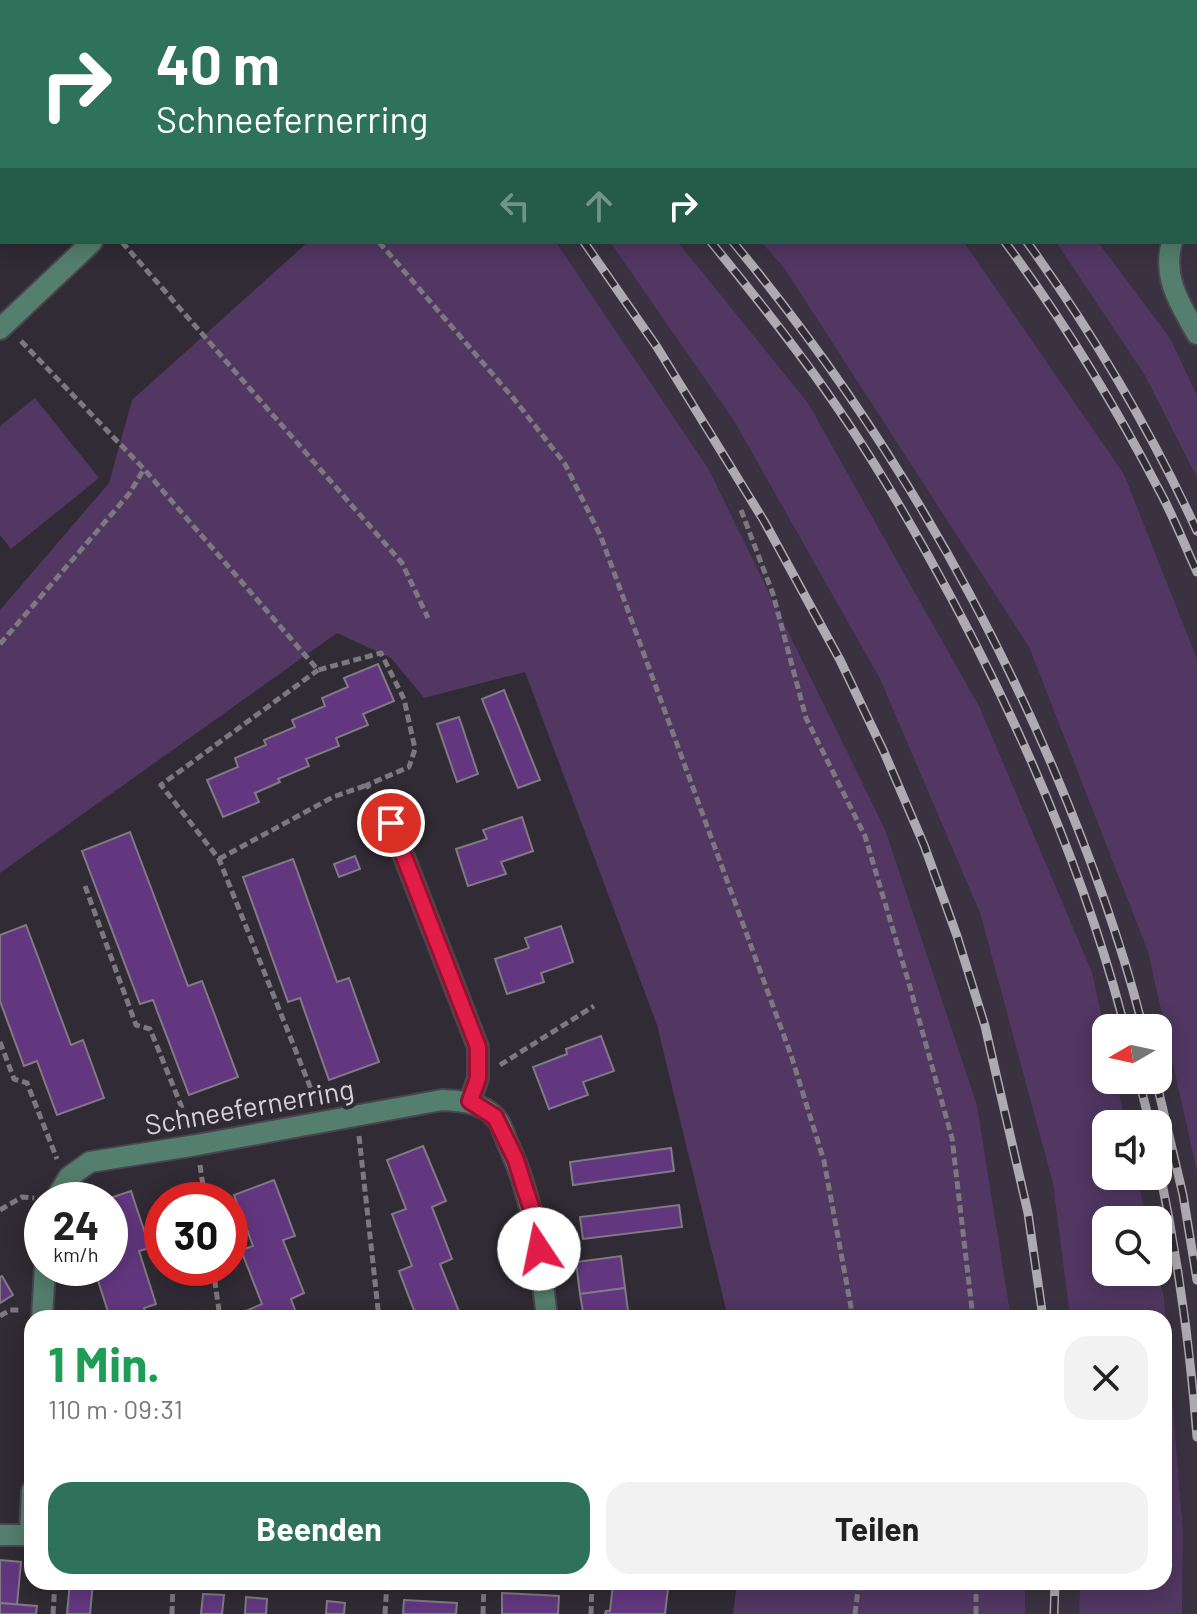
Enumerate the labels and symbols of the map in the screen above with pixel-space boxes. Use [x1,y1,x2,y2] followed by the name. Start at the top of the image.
[357,789,425,857] pin
[1092,1014,1172,1094] north arrow
[142,1071,356,1141] street label: Schneefernerring
[144,1182,248,1286] speed limit sign: 30
[497,1207,581,1291] position arrow

